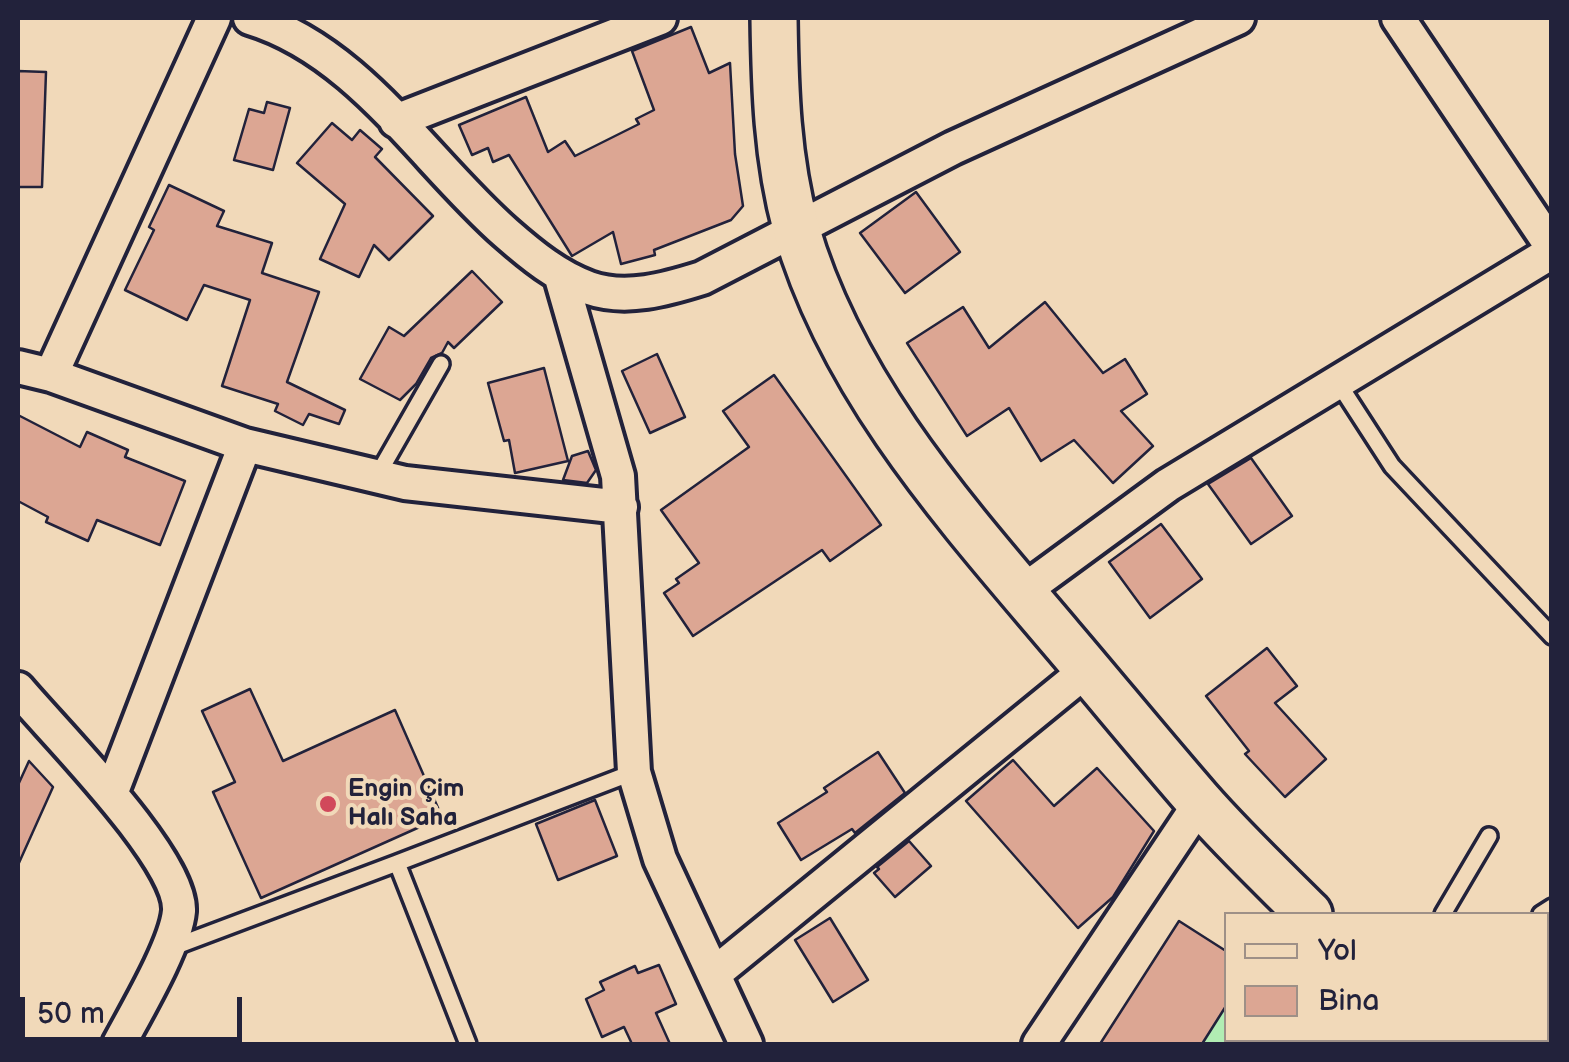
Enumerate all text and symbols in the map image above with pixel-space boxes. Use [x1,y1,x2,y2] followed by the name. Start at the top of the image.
[348,775,464,834] place label: Engin Çim Halı Saha
[317,793,339,815] marker: Engin Çim Halı Saha
[1224,912,1549,1042] legend
[1318,933,1357,969] text: Yol
[25,977,248,1039] scale bar
[1318,983,1379,1019] text: Bina
[37,996,105,1032] text: 50 m

